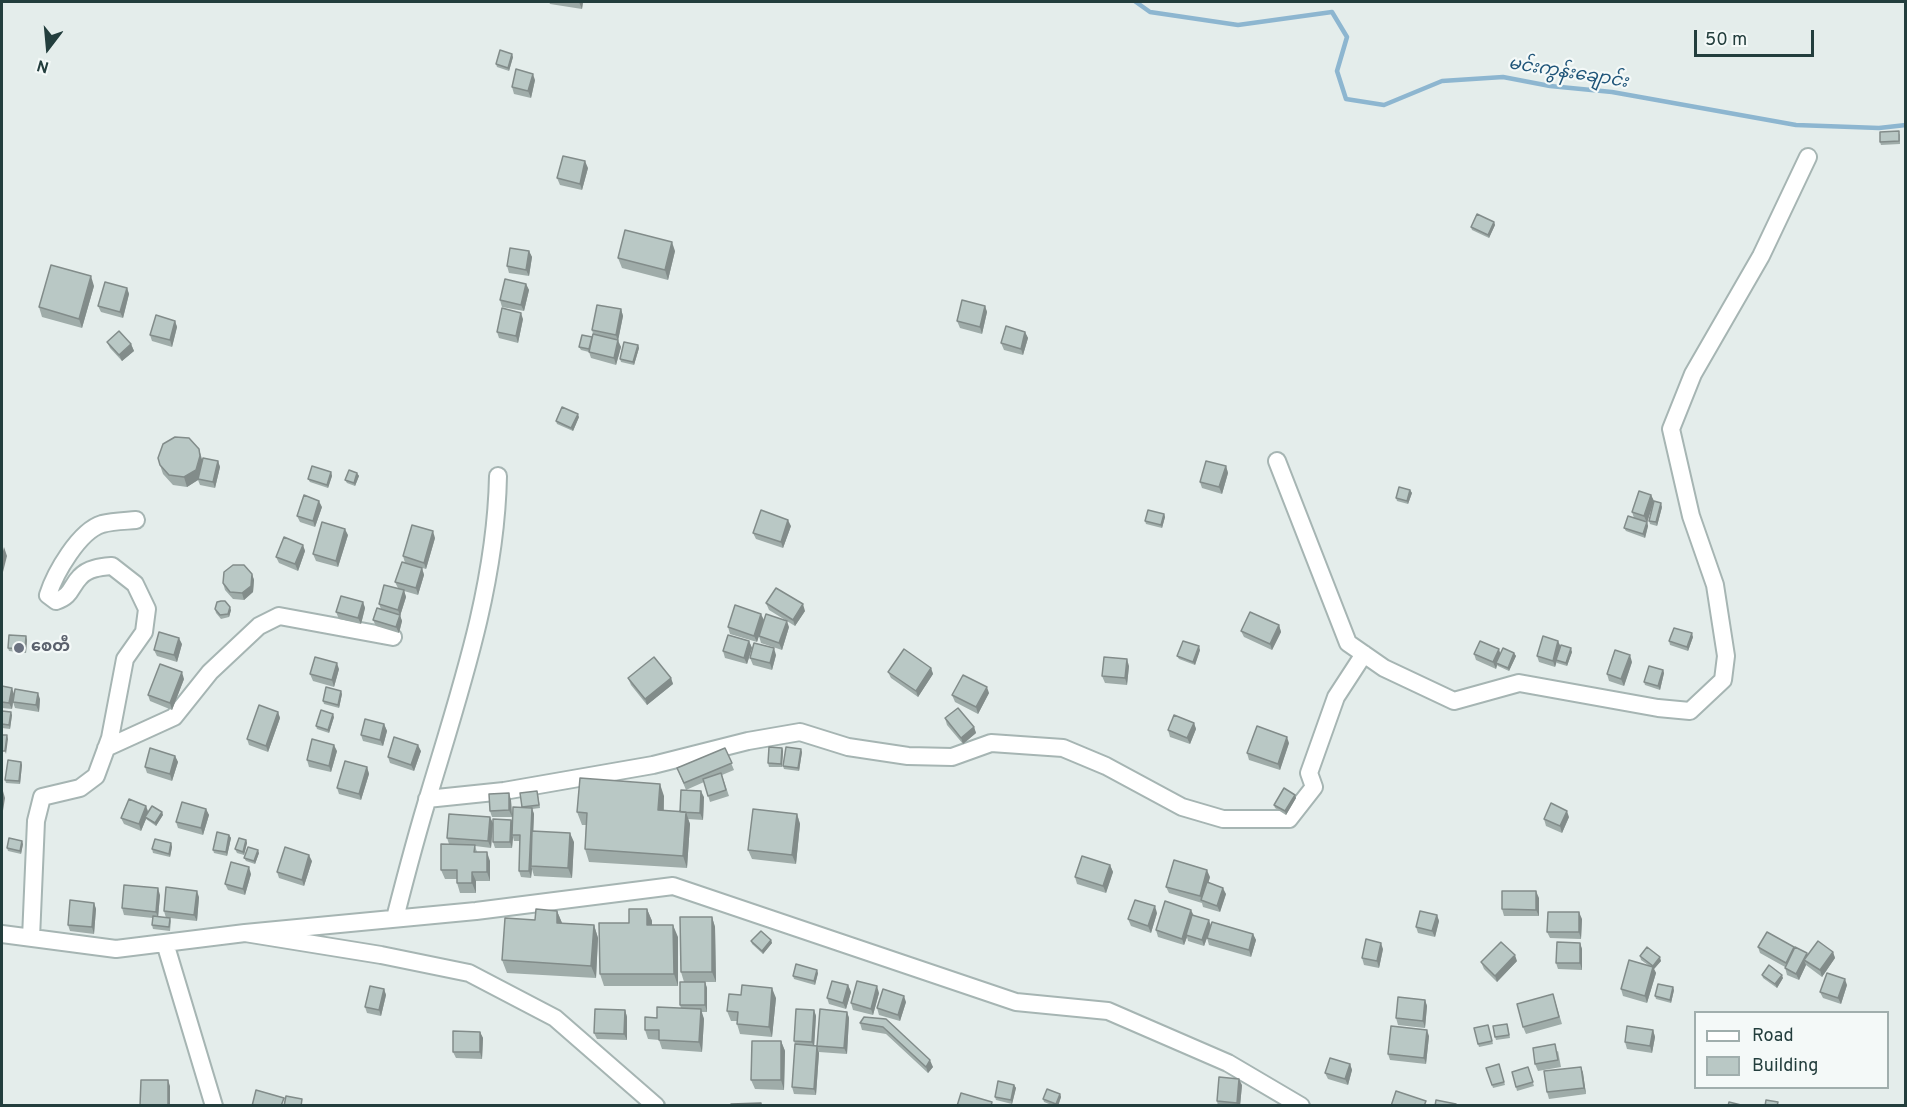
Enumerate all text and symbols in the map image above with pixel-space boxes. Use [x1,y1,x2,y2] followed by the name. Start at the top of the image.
[18,18,78,78] north arrow
[1697,18,1817,56] scale bar
[1705,29,1747,52] text: 50 m
[35,54,51,77] text: N
[1507,54,1629,94] water label: မင်းကွန်းချောင်း
[31,638,70,658] place label: စေတီ
[12,641,26,655] marker: စေတီ
[1694,1011,1889,1089] legend
[1752,1025,1794,1048] text: Road
[1752,1055,1818,1078] text: Building

